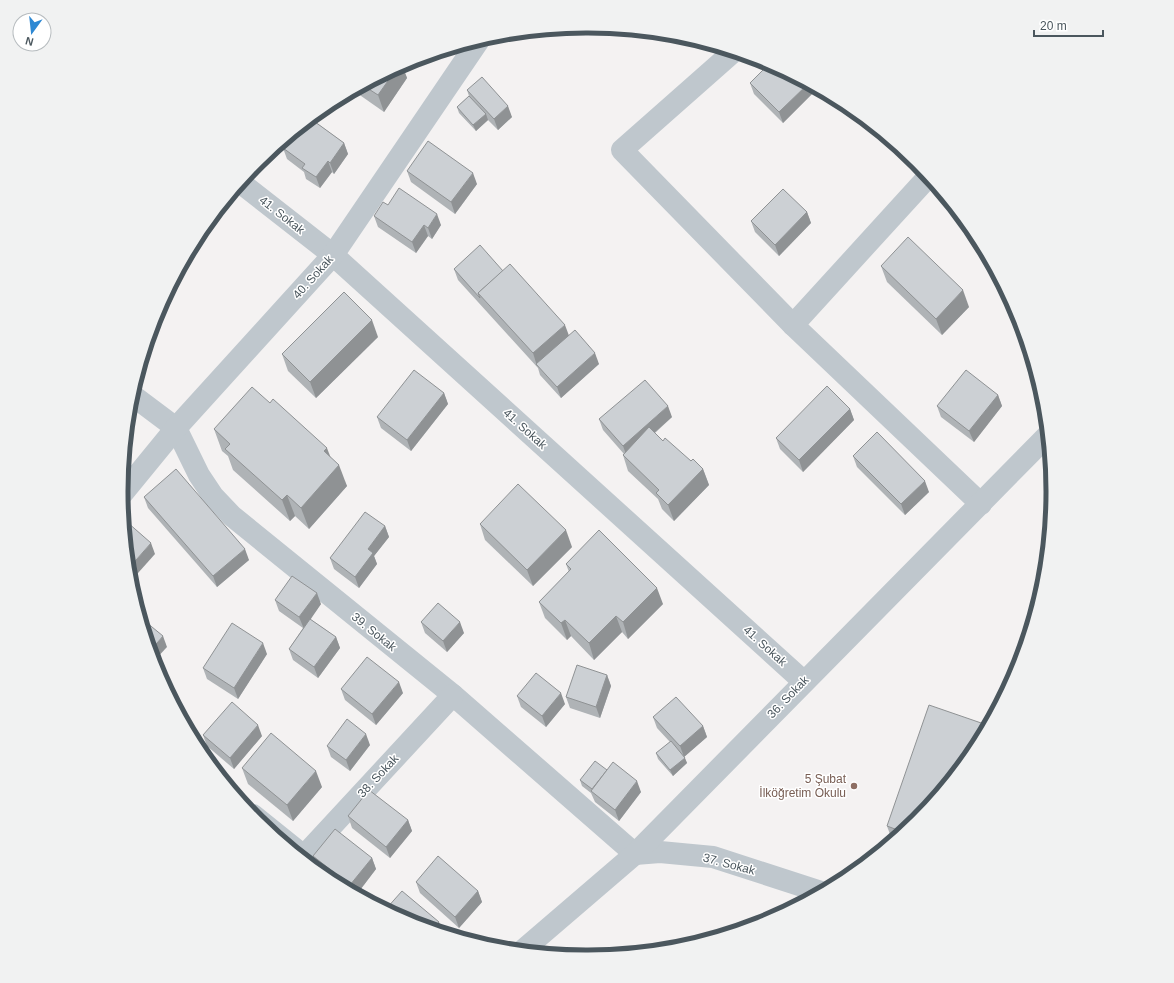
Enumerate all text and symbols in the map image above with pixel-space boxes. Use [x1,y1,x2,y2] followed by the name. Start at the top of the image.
[12,12,52,52] north arrow
[1034,12,1103,38] scale bar
[1040,19,1067,33] text: 20 m
[24,35,35,48] text: N
[257,193,308,238] street label: 41. Sokak
[290,252,337,302] street label: 40. Sokak
[500,406,550,453] street label: 41. Sokak
[349,610,400,655] street label: 39. Sokak
[740,623,790,670] street label: 41. Sokak
[764,672,812,721] street label: 36. Sokak
[355,751,402,800] street label: 38. Sokak
[759,772,847,800] place label: 5 Şubat İlköğretim Okulu
[849,781,859,791] marker: 5 Şubat İlköğretim Okulu
[701,850,758,878] street label: 37. Sokak

